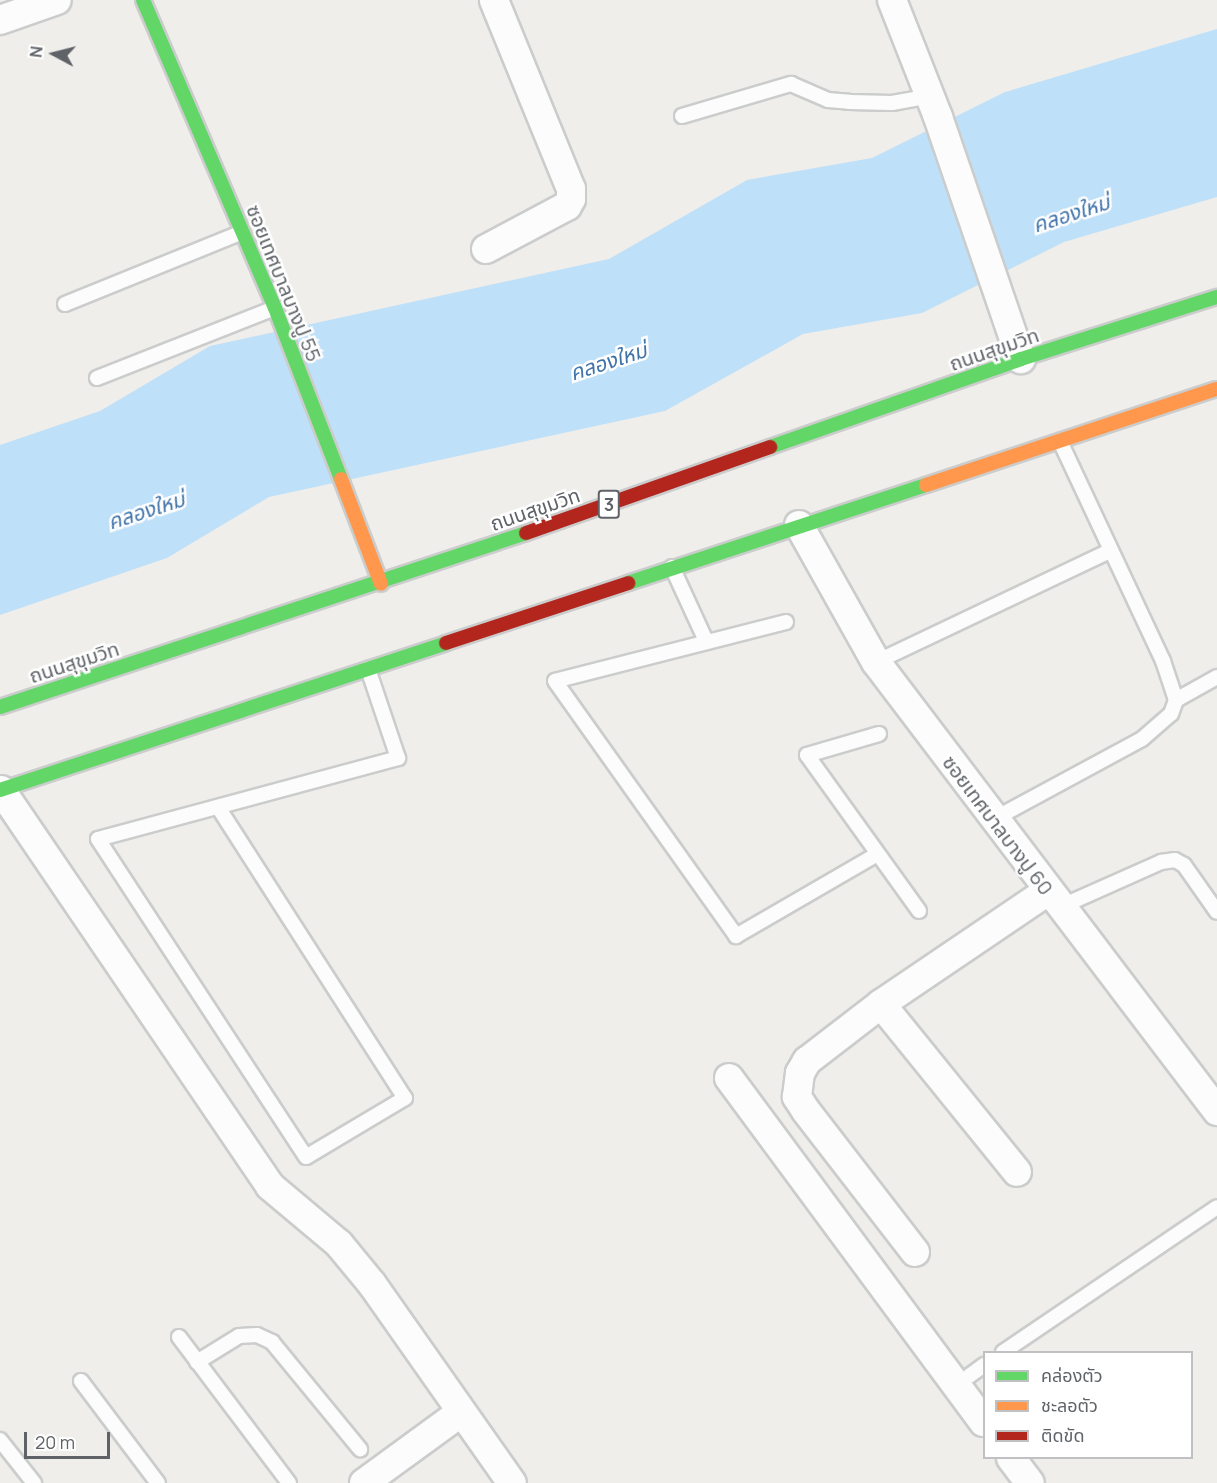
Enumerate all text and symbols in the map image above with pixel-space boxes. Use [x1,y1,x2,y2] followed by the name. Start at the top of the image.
[24,24,84,84] north arrow
[25,45,48,59] text: N
[1029,189,1113,237] water label: คลองใหม่
[242,201,326,365] street label: ซอยเทศบาลบางปู 55
[946,322,1042,376] street label: ถนนสุขุมวิท
[566,337,650,385] water label: คลองใหม่
[487,482,583,536] street label: ถนนสุขุมวิท
[104,486,188,534] water label: คลองใหม่
[597,489,621,519] road number: 3
[26,636,122,688] street label: ถนนสุขุมวิท
[938,751,1058,899] street label: ซอยเทศบาลบางปู 60
[983,1351,1193,1459] legend
[1041,1363,1103,1387] text: คล่องตัว
[1041,1393,1098,1417] text: ชะลอตัว
[27,1420,112,1458] scale bar
[1041,1423,1084,1447] text: ติดขัด
[35,1430,75,1454] text: 20 m

